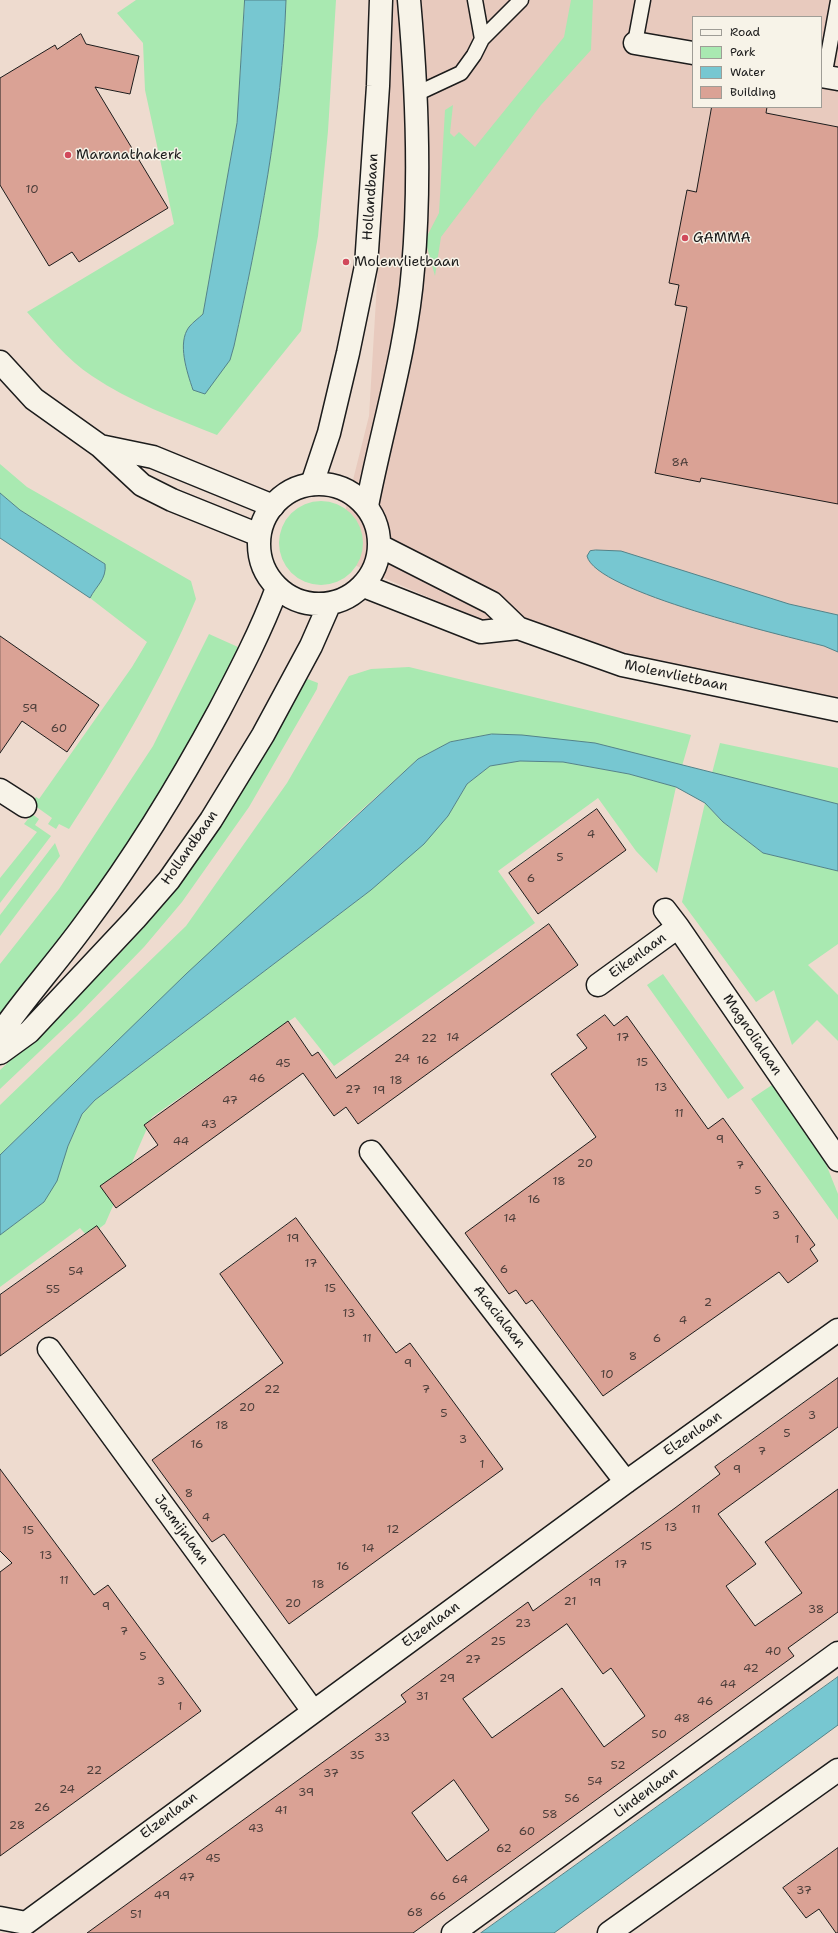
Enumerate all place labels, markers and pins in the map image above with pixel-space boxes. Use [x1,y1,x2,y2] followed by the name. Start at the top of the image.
[76,147,182,163] place label: Maranathakerk
[63,150,73,160] marker: Maranathakerk
[693,230,751,246] place label: GAMMA
[680,233,690,243] marker: GAMMA
[354,254,459,270] place label: Molenvlietbaan
[341,257,351,267] marker: Molenvlietbaan

